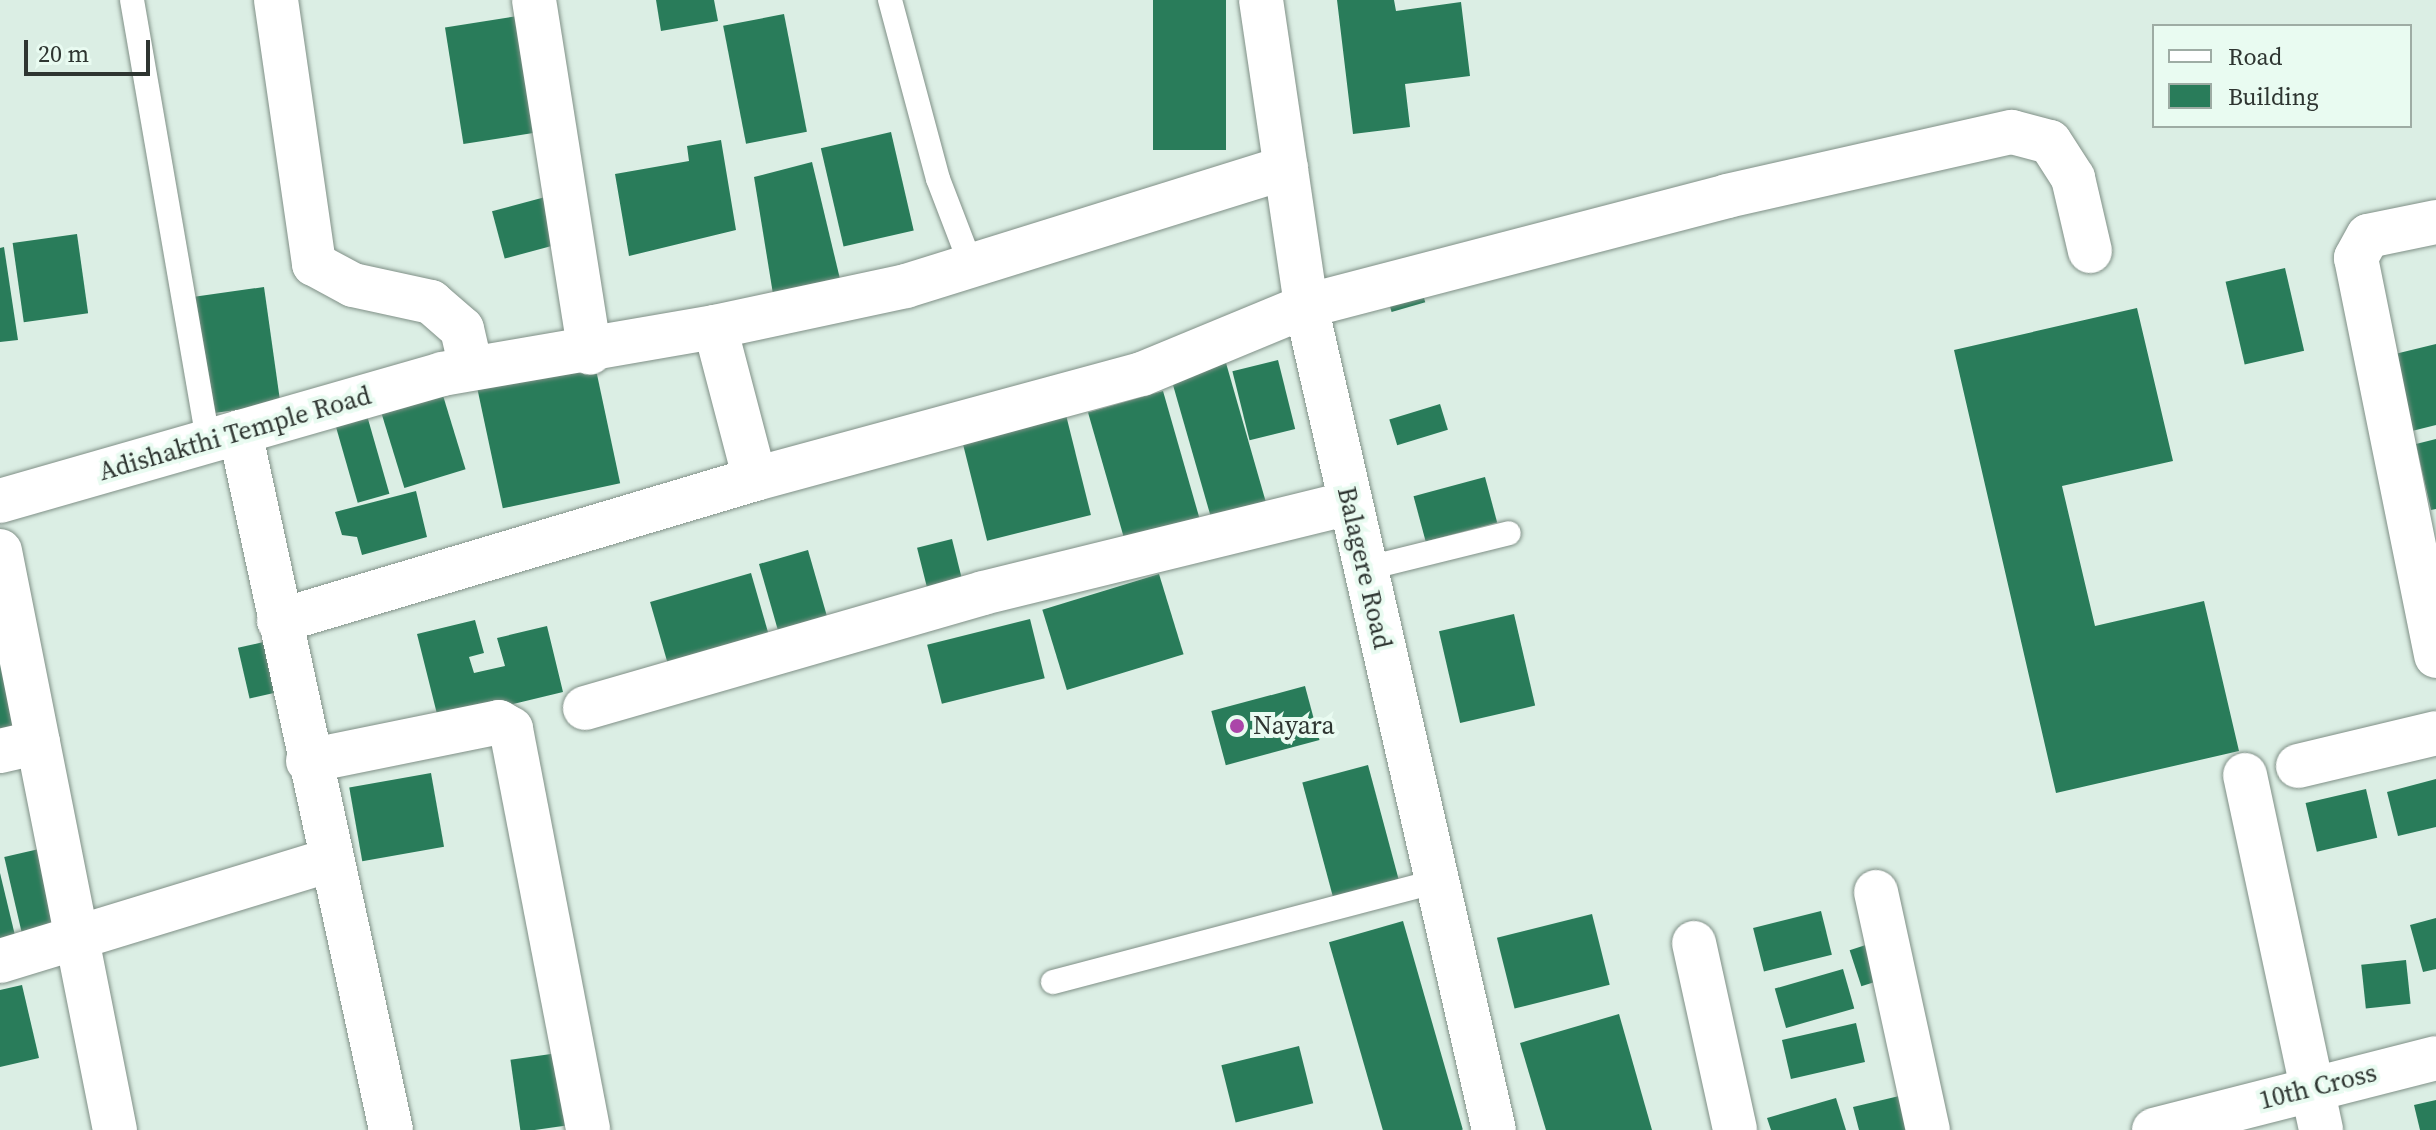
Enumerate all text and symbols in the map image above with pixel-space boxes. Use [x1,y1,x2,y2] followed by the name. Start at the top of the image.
[28,24,154,74] scale bar
[2152,24,2412,128] legend
[38,37,89,70] text: 20 m
[2228,40,2282,73] text: Road
[2228,80,2319,113] text: Building
[95,380,375,488] street label: Adishakthi Temple Road
[1330,484,1398,652] street label: Balagere Road
[1253,710,1335,742] place label: Nayara
[1228,717,1246,735] marker: Nayara
[2256,1057,2380,1117] street label: 10th Cross

